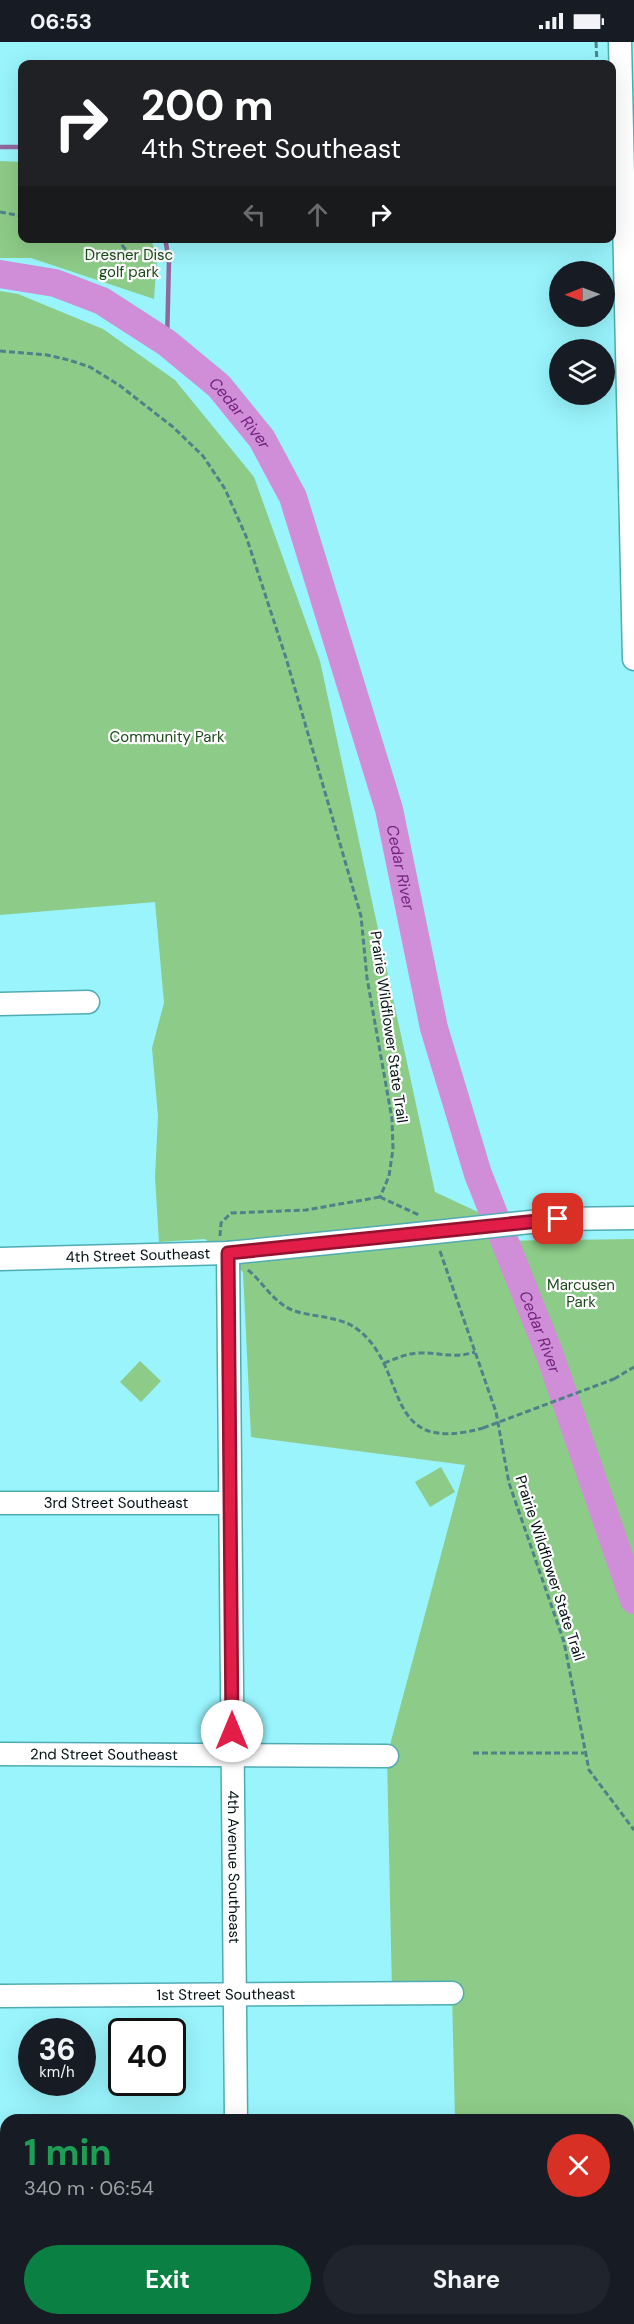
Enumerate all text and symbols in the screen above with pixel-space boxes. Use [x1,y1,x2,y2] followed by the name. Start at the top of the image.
[30,7,92,36] text: 06:53
[141,78,274,133] text: 200 m
[42,84,120,162] icon: right
[141,131,401,166] text: 4th Street Southeast
[238,198,271,231] icon: left
[301,198,334,231] icon: ahead
[364,198,397,231] icon: right
[85,245,173,282] park label: Dresner Disc golf park
[549,261,615,327] north arrow
[549,261,615,405] map controls
[549,339,615,405] button: layers
[205,372,276,453] water label: Cedar River
[109,727,225,747] park label: Community Park
[382,823,420,913] water label: Cedar River
[366,930,412,1124] street label: Prairie Wildflower State Trail
[532,1193,583,1244] pin
[541,1202,574,1235] icon: arrive
[65,1243,211,1267] street label: 4th Street Southeast
[547,1275,615,1312] park label: Marcusen Park
[515,1287,566,1377] water label: Cedar River
[511,1473,589,1663] street label: Prairie Wildflower State Trail
[44,1493,188,1513] street label: 3rd Street Southeast
[200,1699,264,1763] position arrow
[30,1744,178,1765] street label: 2nd Street Southeast
[223,1790,244,1944] street label: 4th Avenue Southeast
[156,1984,296,2005] street label: 1st Street Southeast
[108,2018,186,2096] speed limit sign: 40
[38,2030,76,2069] text: 36
[39,2062,75,2082] text: km/h
[24,2129,112,2176] text: 1 min
[547,2134,610,2197] button: close
[24,2175,154,2201] text: 340 m · 06:54
[24,2245,311,2314] button: Exit
[323,2245,610,2314] button: Share

